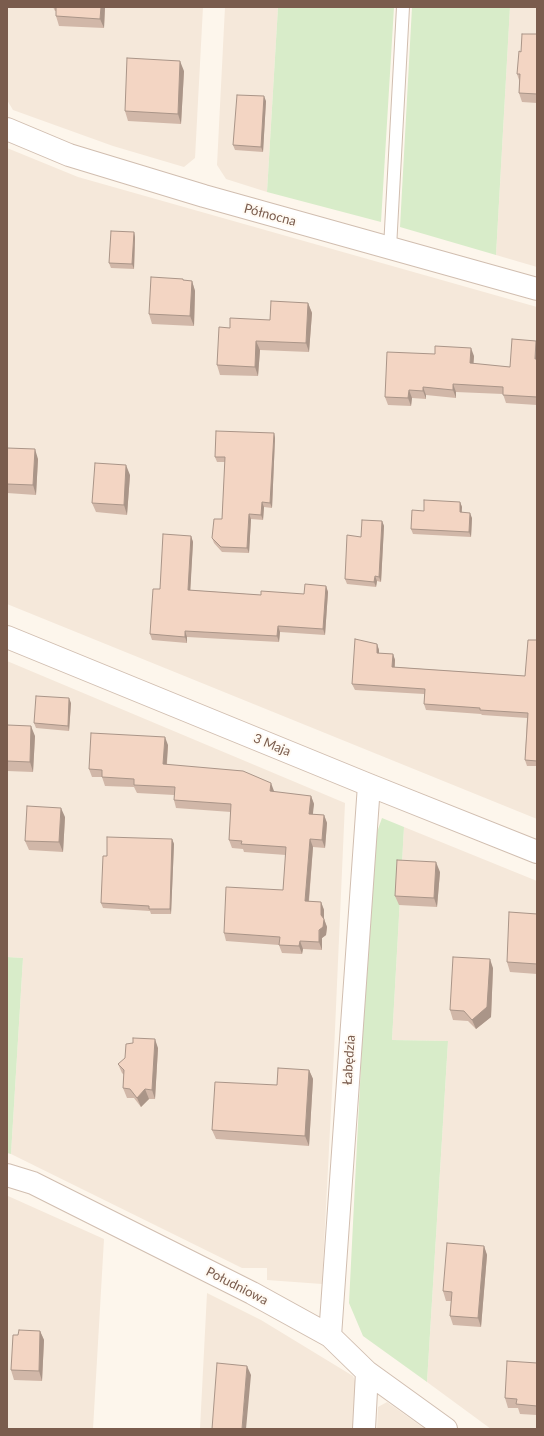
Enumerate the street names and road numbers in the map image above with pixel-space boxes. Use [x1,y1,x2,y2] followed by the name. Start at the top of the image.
[242,201,298,229] street label: Północna
[251,731,293,759] street label: 3 Maja
[339,1034,359,1086] street label: Łabędzia
[203,1264,271,1308] street label: Południowa

